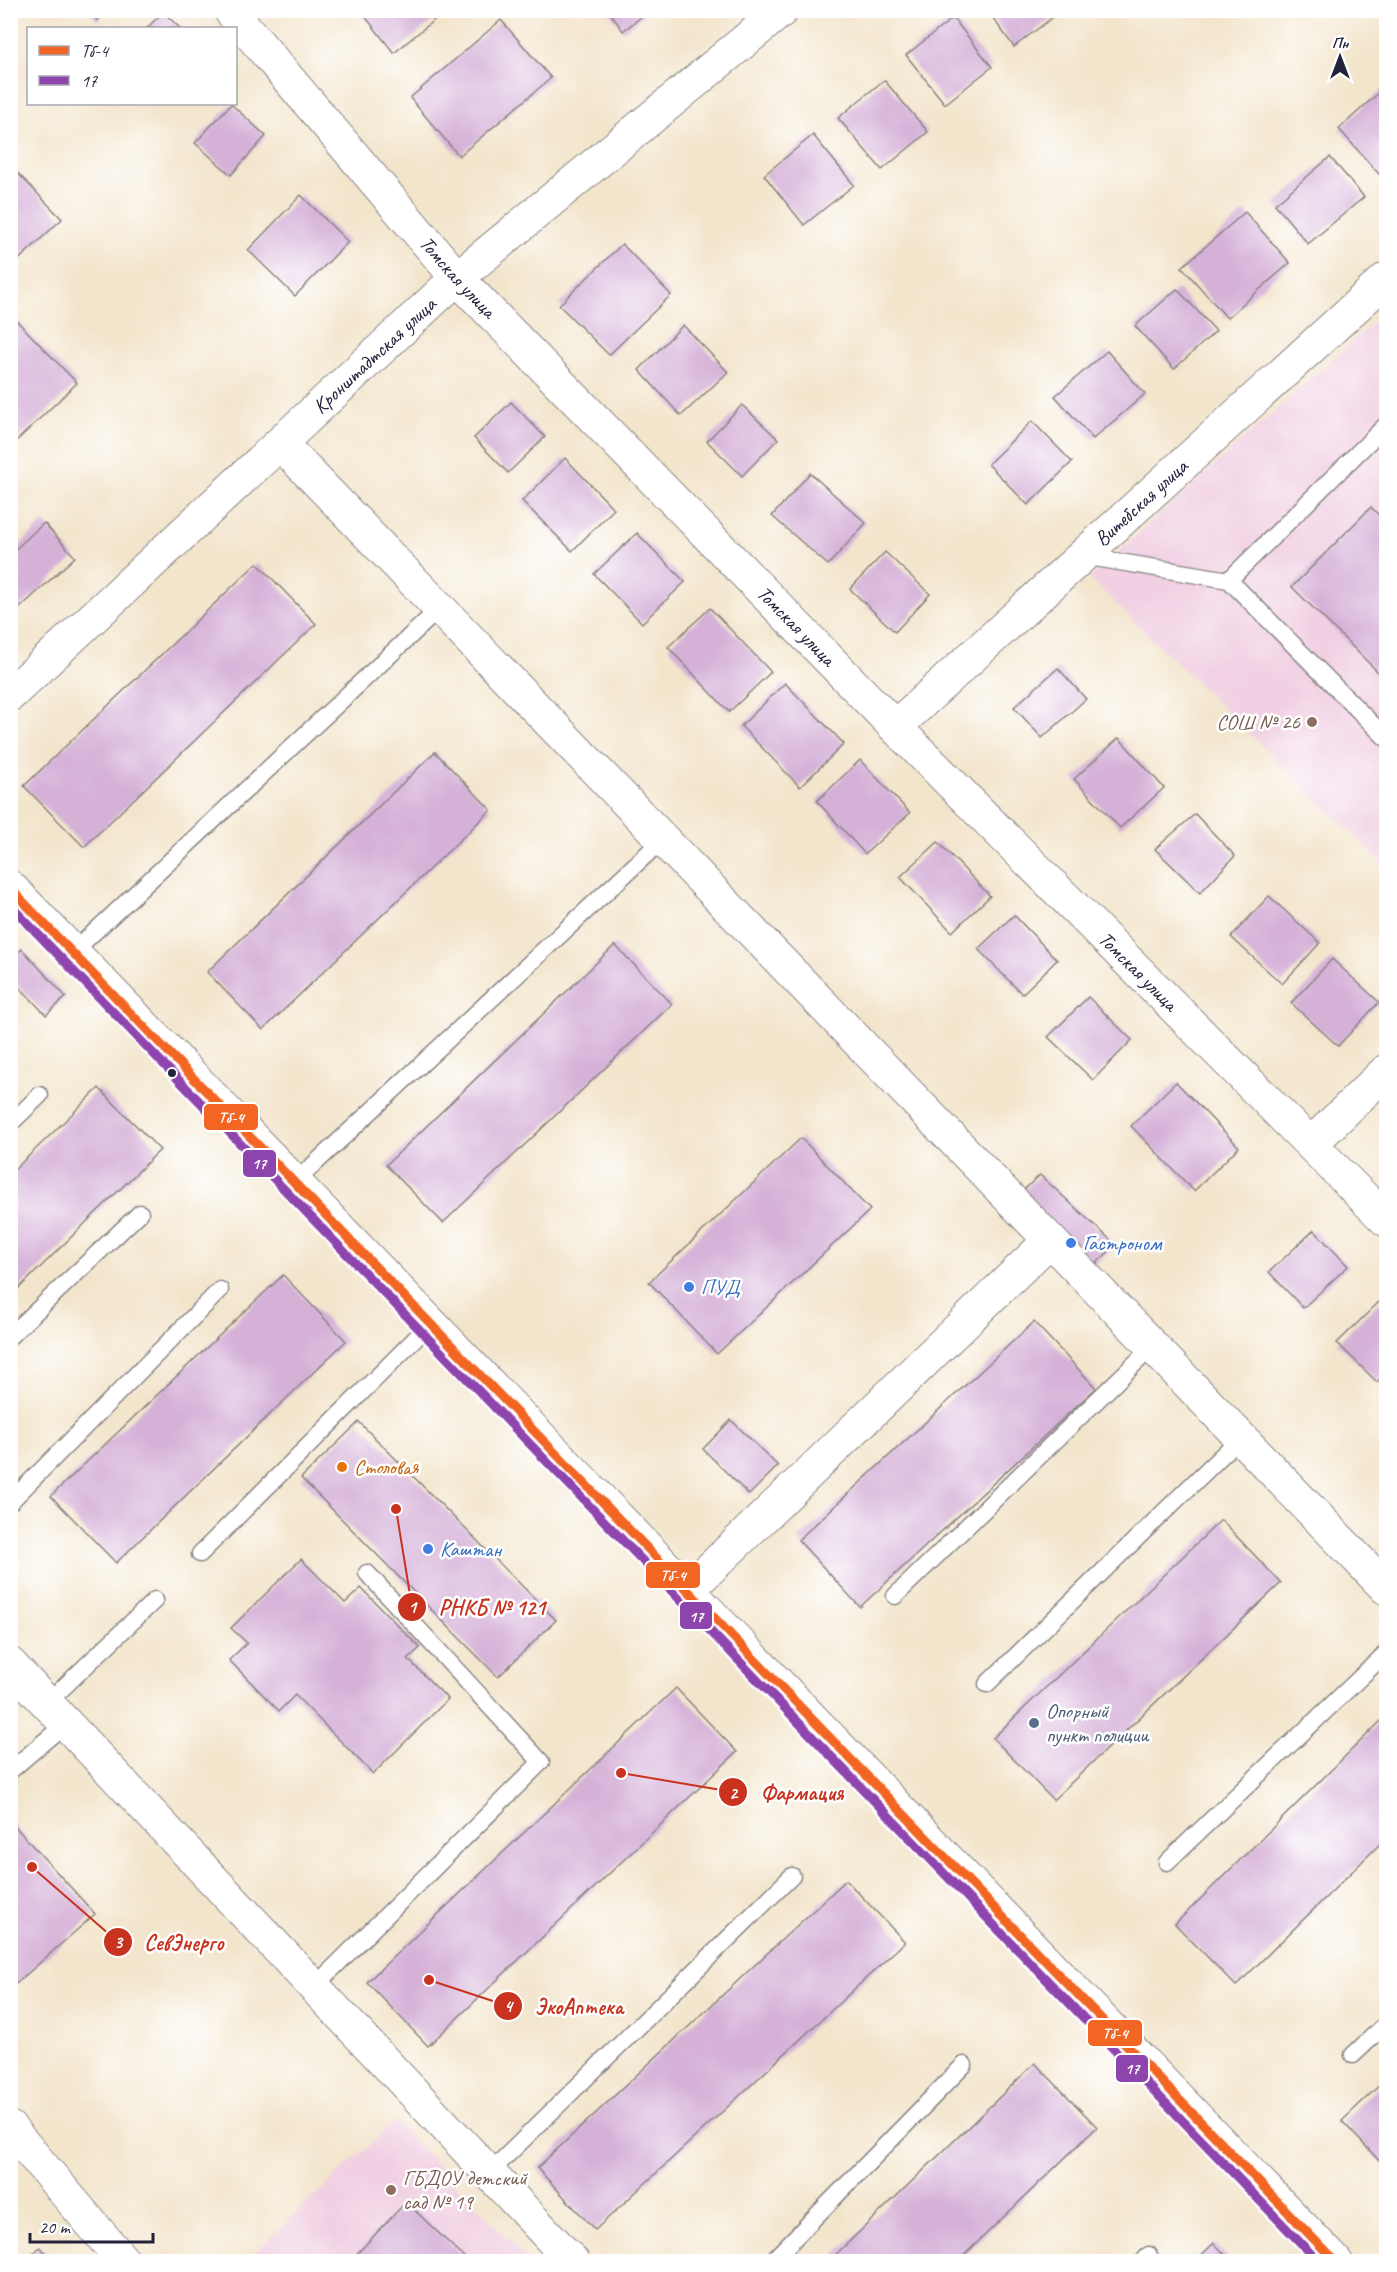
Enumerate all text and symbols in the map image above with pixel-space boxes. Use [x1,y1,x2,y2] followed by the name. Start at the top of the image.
[27,27,237,105] legend
[1310,27,1370,87] north arrow
[1332,33,1349,53] text: Пн
[81,40,110,62] text: Тб-4
[81,70,98,92] text: 17
[414,231,503,325] street label: Томская улица
[307,290,443,419] street label: Кронштадтская улица
[1089,452,1194,552] street label: Витебская улица
[751,580,843,673] street label: Томская улица
[1216,709,1301,735] place label: СОШ № 26
[1305,715,1319,729] marker: СОШ № 26
[1093,926,1185,1018] street label: Томская улица
[166,1067,178,1079] unlabelled marker
[203,1103,259,1131] line badge: Тб-4
[218,1108,245,1128] text: Тб-4
[242,1149,277,1178] line badge: 17
[252,1154,268,1174] text: 17
[1083,1230,1163,1256] place label: Гастроном
[1064,1236,1078,1250] marker: Гастроном
[701,1274,741,1300] place label: ПУД
[682,1280,696,1294] marker: ПУД
[354,1454,420,1480] place label: Столовая
[335,1460,349,1474] marker: Столовая
[440,1536,502,1562] place label: Каштан
[421,1542,435,1556] marker: Каштан
[645,1561,701,1589] line badge: Тб-4
[660,1566,687,1586] text: Тб-4
[397,1587,557,1627] callout: РНКБ № 121
[439,1594,547,1622] text: РНКБ № 121
[408,1596,418,1618] text: 1
[679,1601,713,1630] line badge: 17
[689,1607,705,1627] text: 17
[1046,1698,1150,1748] place label: Опорный пункт полиции
[1027,1716,1041,1730] marker: Опорный пункт полиции
[718,1772,855,1812] callout: Фармация
[761,1779,845,1807] text: Фармация
[729,1782,739,1804] text: 2
[103,1922,236,1962] callout: СевЭнерго
[144,1929,225,1957] text: СевЭнерго
[114,1931,124,1953] text: 3
[493,1986,636,2026] callout: ЭкоАптека
[535,1993,626,2021] text: ЭкоАптека
[504,1995,514,2017] text: 4
[1087,2019,1143,2047] line badge: Тб-4
[1102,2024,1129,2044] text: Тб-4
[1115,2054,1149,2083] line badge: 17
[1125,2059,1141,2079] text: 17
[403,2165,528,2215] place label: ГБДОУ детский сад № 19
[384,2183,398,2197] marker: ГБДОУ детский сад № 19
[30,2206,153,2244] scale bar
[39,2216,72,2238] text: 20 m

